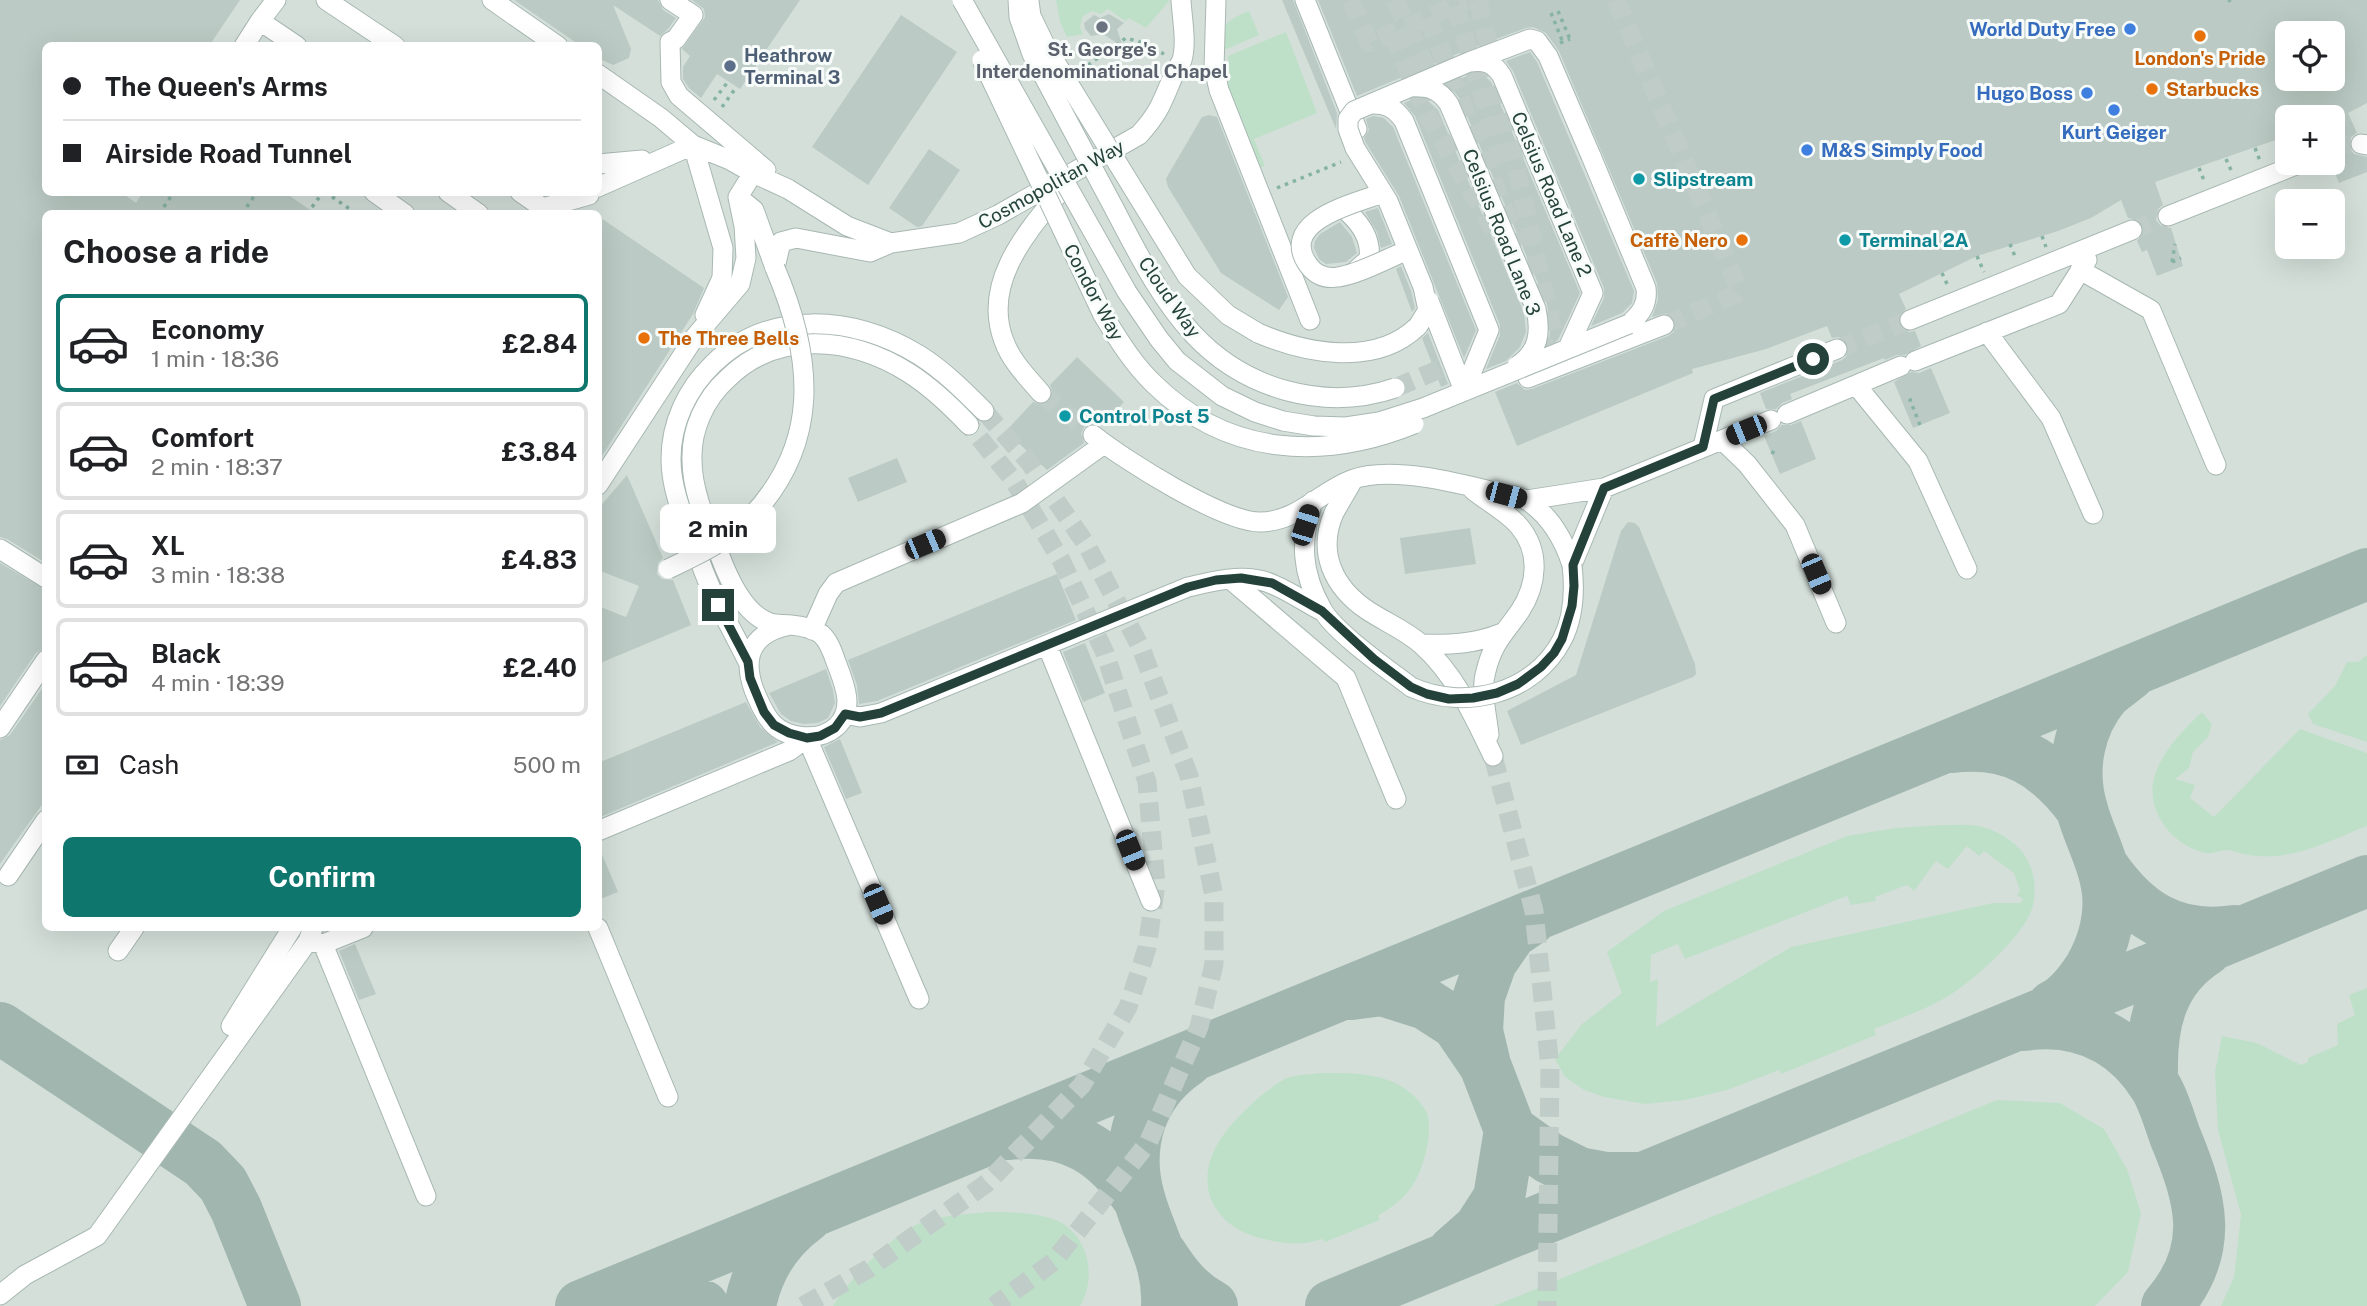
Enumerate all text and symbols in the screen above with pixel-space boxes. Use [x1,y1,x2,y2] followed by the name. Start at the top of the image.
[1969,18,2116,40] place label: World Duty Free
[1094,19,1110,35] marker: St. George's Interdenominational Chapel
[2122,21,2138,37] marker: World Duty Free
[2275,21,2345,259] map controls
[2275,21,2345,91] button: locate
[2192,28,2208,44] marker: London's Pride
[976,38,1228,82] place label: St. George's Interdenominational Chapel
[744,44,840,88] place label: Heathrow Terminal 3
[2134,47,2266,69] place label: London's Pride
[722,58,738,74] marker: Heathrow Terminal 3
[105,71,328,102] text: The Queen's Arms
[2166,78,2259,100] place label: Starbucks
[2144,81,2160,97] marker: Starbucks
[1976,82,2073,104] place label: Hugo Boss
[2079,85,2095,101] marker: Hugo Boss
[2106,102,2122,118] marker: Kurt Geiger
[2275,105,2345,175] button: +
[1507,108,1597,280] street label: Celsius Road Lane 2
[2061,121,2167,143] place label: Kurt Geiger
[974,135,1128,233] street label: Cosmopolitan Way
[105,138,352,169] text: Airside Road Tunnel
[1821,139,1983,161] place label: M&S Simply Food
[1799,142,1815,158] marker: M&S Simply Food
[1459,145,1546,319] street label: Celsius Road Lane 3
[1653,168,1753,190] place label: Slipstream
[1631,171,1647,187] marker: Slipstream
[2275,189,2345,259] button: −
[1630,229,1728,251] place label: Caffè Nero
[1859,229,1969,251] place label: Terminal 2A
[1734,232,1750,248] marker: Caffè Nero
[1837,232,1853,248] marker: Terminal 2A
[63,233,269,270] text: Choose a ride
[1059,240,1129,344] street label: Condor Way
[1134,252,1206,342] street label: Cloud Way
[67,312,130,375] icon: car
[151,314,264,345] text: Economy
[658,327,799,349] place label: The Three Bells
[502,328,577,359] text: £2.84
[636,330,652,346] marker: The Three Bells
[1797,343,1829,375] route start
[151,345,279,372] text: 1 min · 18:36
[1079,405,1210,427] place label: Control Post 5
[1057,408,1073,424] marker: Control Post 5
[1723,412,1770,448] car
[67,420,130,483] icon: car
[151,422,254,453] text: Comfort
[501,436,577,467] text: £3.84
[151,453,283,480] text: 2 min · 18:37
[1483,479,1530,511] car
[1289,502,1322,548] car
[660,504,776,552] callout: 2 min
[688,515,748,542] text: 2 min
[902,526,949,562] car
[67,528,130,591] icon: car
[151,530,185,561] text: XL
[501,544,577,575] text: £4.83
[1799,551,1834,597] car
[151,561,285,588] text: 3 min · 18:38
[702,589,734,621] route end
[67,636,130,699] icon: car
[151,638,221,669] text: Black
[503,652,577,683] text: £2.40
[151,669,285,696] text: 4 min · 18:39
[63,746,101,784] icon: cash
[119,749,179,780] text: Cash
[513,751,581,778] text: 500 m
[1113,827,1148,873] car
[63,837,581,917] button: Confirm
[861,881,896,927] car

